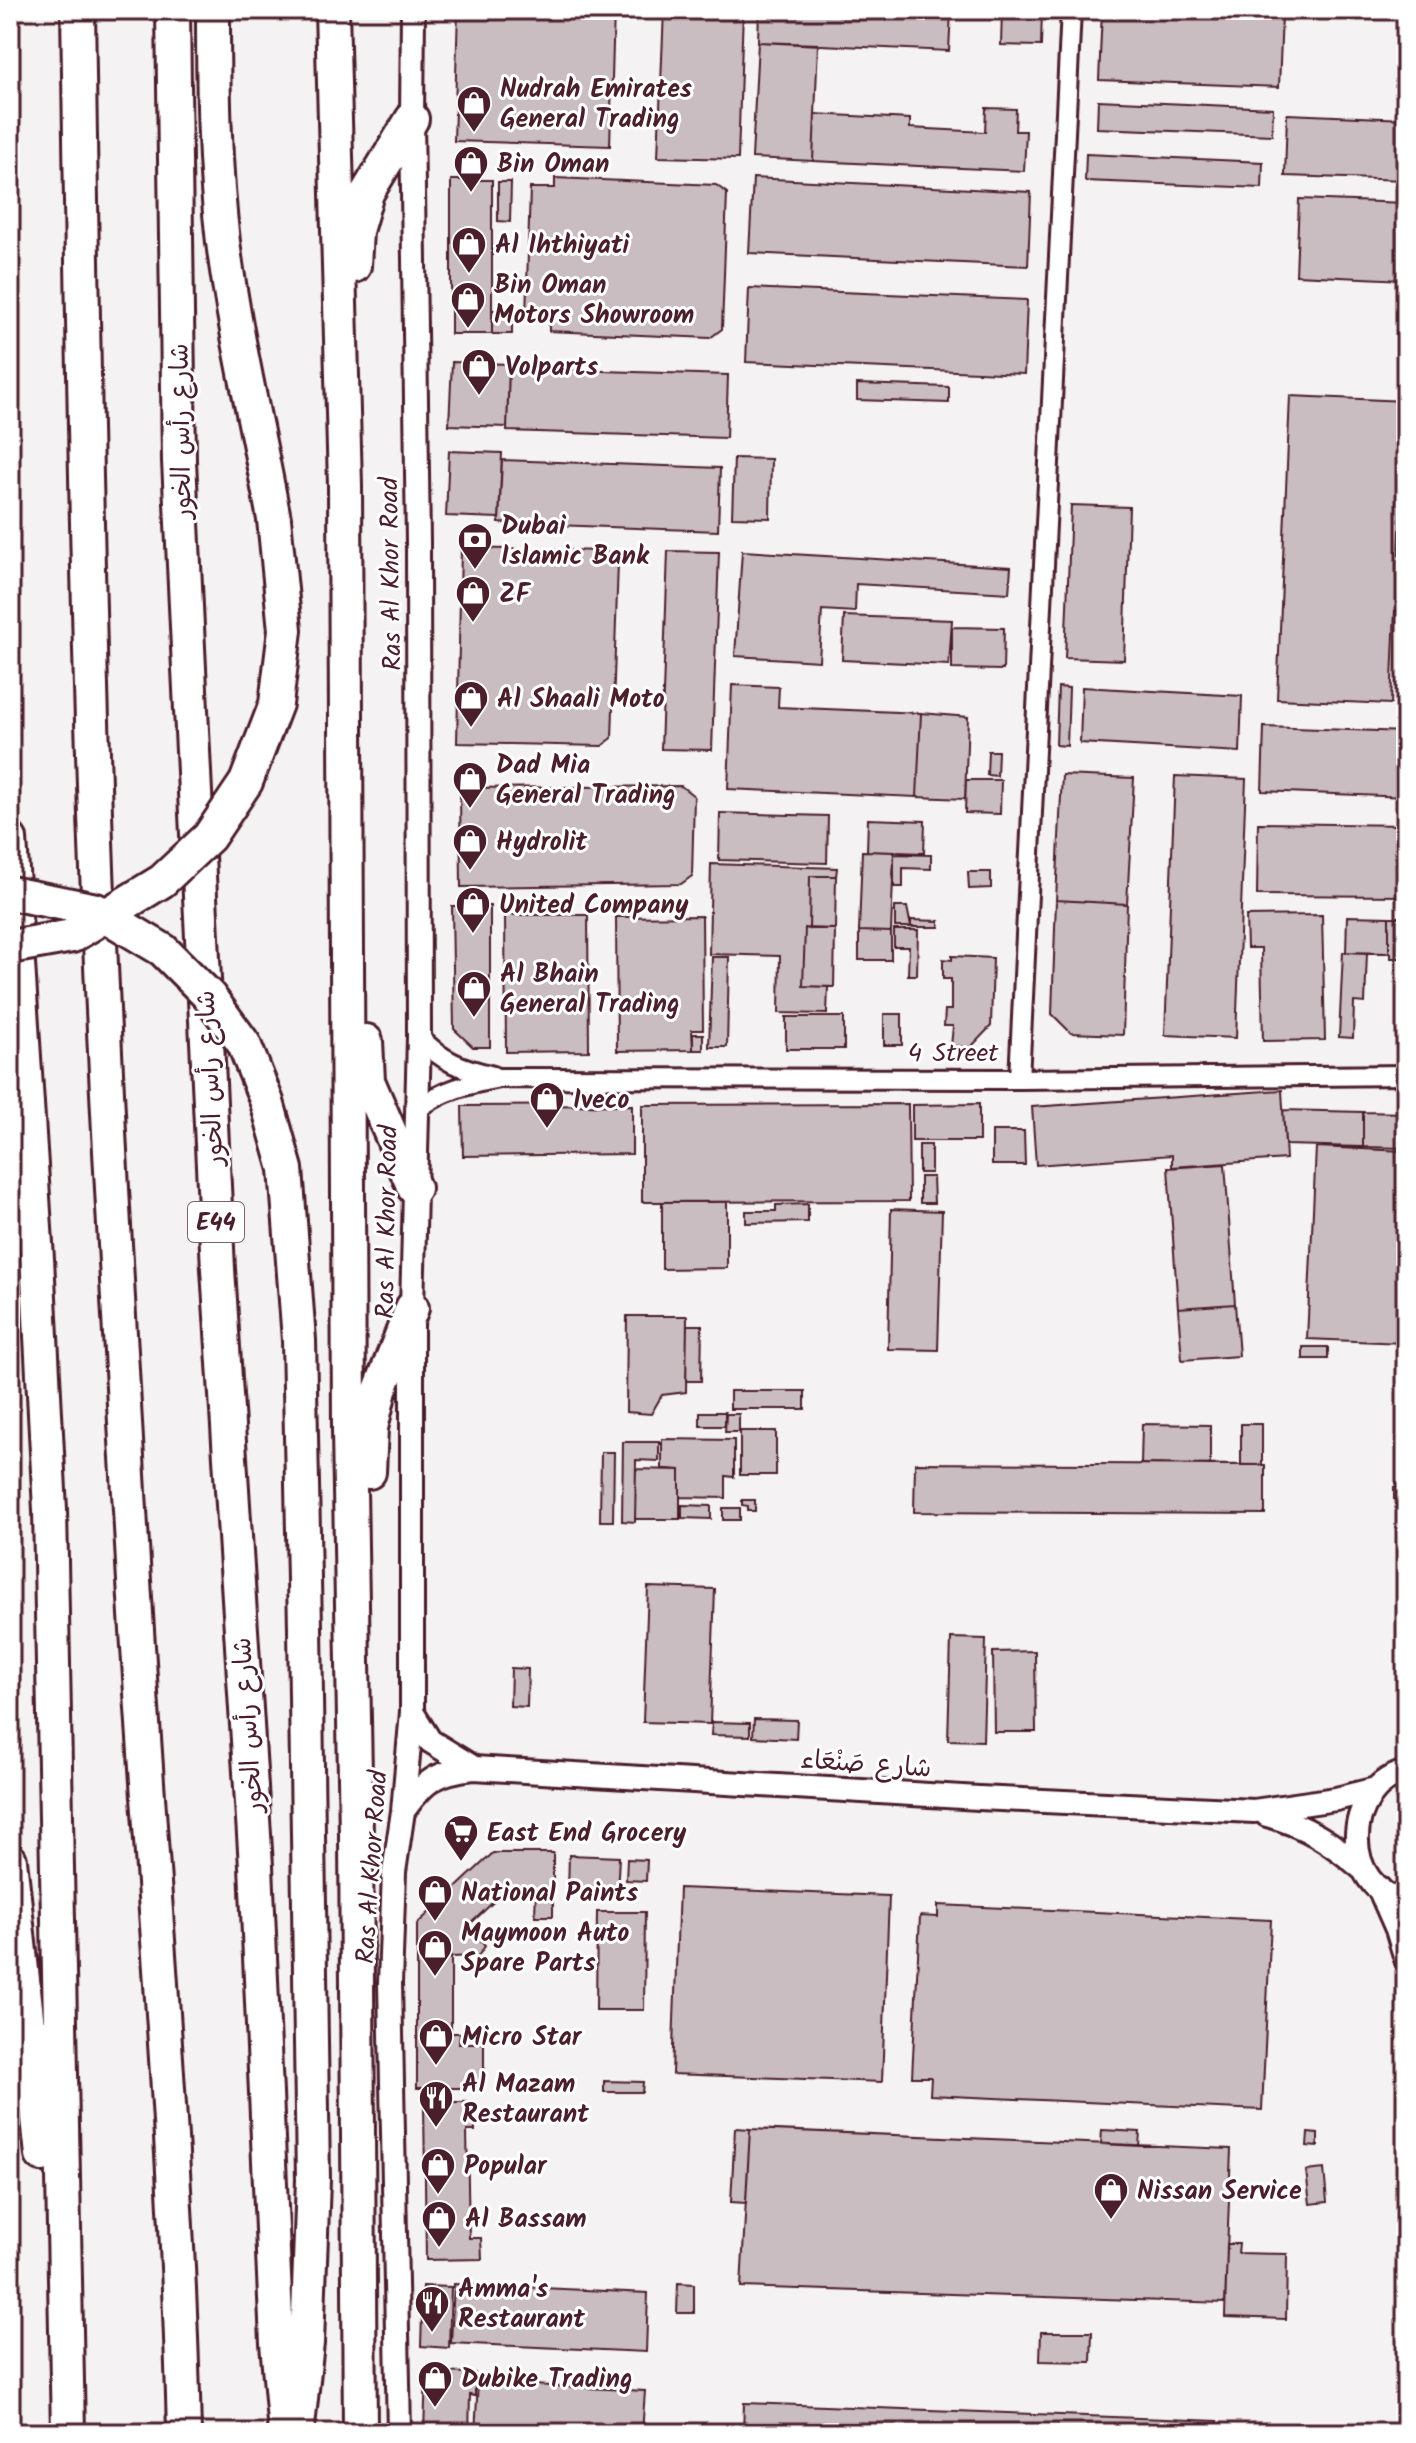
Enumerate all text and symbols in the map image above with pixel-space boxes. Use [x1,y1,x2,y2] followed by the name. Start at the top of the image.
[500,69,692,141] place label: Nudrah Emirates General Trading
[455,84,493,134] shop icon: Nudrah Emirates General Trading
[452,144,490,194] shop icon: Bin Oman
[497,144,609,186] place label: Bin Oman
[450,225,488,275] shop icon: Al Ihthiyati
[495,225,631,267] place label: Al Ihthiyati
[494,265,694,337] place label: Bin Oman Motors Showroom
[449,280,487,330] shop icon: Bin Oman Motors Showroom
[159,343,205,521] street label: شارع رأس الخور
[460,347,498,397] shop icon: Volparts
[505,347,598,389] place label: Volparts
[369,476,415,671] street label: Ras Al Khor Road
[501,506,650,578] place label: Dubai Islamic Bank
[456,521,494,571] bank icon: Dubai Islamic Bank
[454,574,492,624] shop icon: ZF
[499,574,532,616] place label: ZF
[452,679,490,729] shop icon: Al Shaali Moto
[497,679,665,721] place label: Al Shaali Moto
[496,745,675,817] place label: Dad Mia General Trading
[451,760,489,810] shop icon: Dad Mia General Trading
[451,822,489,872] shop icon: Hydrolit
[496,822,587,864] place label: Hydrolit
[454,885,492,935] shop icon: United Company
[499,885,689,927] place label: United Company
[500,954,679,1026] place label: Al Bhain General Trading
[455,969,493,1019] shop icon: Al Bhain General Trading
[185,989,237,1169] street label: شارع رأس الخور
[908,1033,999,1075] street label: 4 Street
[528,1080,566,1130] shop icon: Iveco
[573,1080,629,1122] place label: Iveco
[365,1124,411,1319] street label: Ras Al Khor Road
[188,1202,244,1242] road number: E44
[222,1636,276,1816] street label: شارع رأس الخور
[799,1739,933,1791] street label: شارع صَنْعَاء
[345,1768,401,1965] street label: Ras Al Khor Road
[442,1813,480,1863] supermarket icon: East End Grocery
[487,1813,687,1855] place label: East End Grocery
[416,1873,454,1923] shop icon: National Paints
[461,1873,638,1915] place label: National Paints
[461,1913,630,1985] place label: Maymoon Auto Spare Parts
[416,1928,454,1978] shop icon: Maymoon Auto Spare Parts
[417,2017,455,2067] shop icon: Micro Star
[462,2017,583,2059] place label: Micro Star
[462,2064,589,2136] place label: Al Mazam Restaurant
[417,2079,455,2129] restaurant icon: Al Mazam Restaurant
[419,2146,457,2196] shop icon: Popular
[464,2146,548,2188] place label: Popular
[1092,2171,1130,2221] shop icon: Nissan Service
[1137,2171,1302,2213] place label: Nissan Service
[420,2199,458,2249] shop icon: Al Bassam
[465,2199,587,2241] place label: Al Bassam
[458,2269,585,2341] place label: Amma's Restaurant
[413,2284,451,2334] restaurant icon: Amma's Restaurant
[416,2359,454,2409] shop icon: Dubike Trading
[461,2359,632,2401] place label: Dubike Trading

